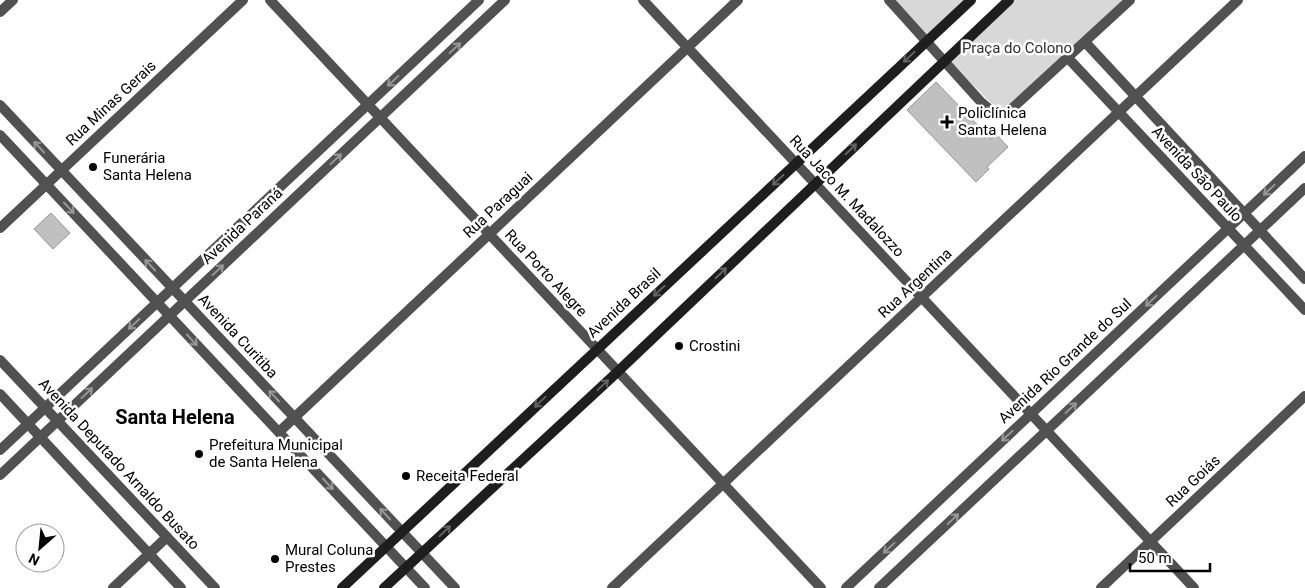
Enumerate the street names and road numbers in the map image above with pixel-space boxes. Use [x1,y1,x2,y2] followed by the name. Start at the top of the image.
[62,57,160,149] street label: Rua Minas Gerais
[1148,122,1246,226] street label: Avenida São Paulo
[786,131,908,261] street label: Rua Jaco M. Madalozzo
[460,168,536,242] street label: Rua Paraguai
[198,184,286,268] street label: Avenida Paraná
[501,226,591,320] street label: Rua Porto Alegre
[875,244,955,322] street label: Rua Argentina
[583,264,665,342] street label: Avenida Brasil
[194,290,282,382] street label: Avenida Curitiba
[995,295,1135,427] street label: Avenida Rio Grande do Sul
[35,375,203,553] street label: Avenida Deputado Arnaldo Busato
[1162,451,1224,511] street label: Rua Goiás

